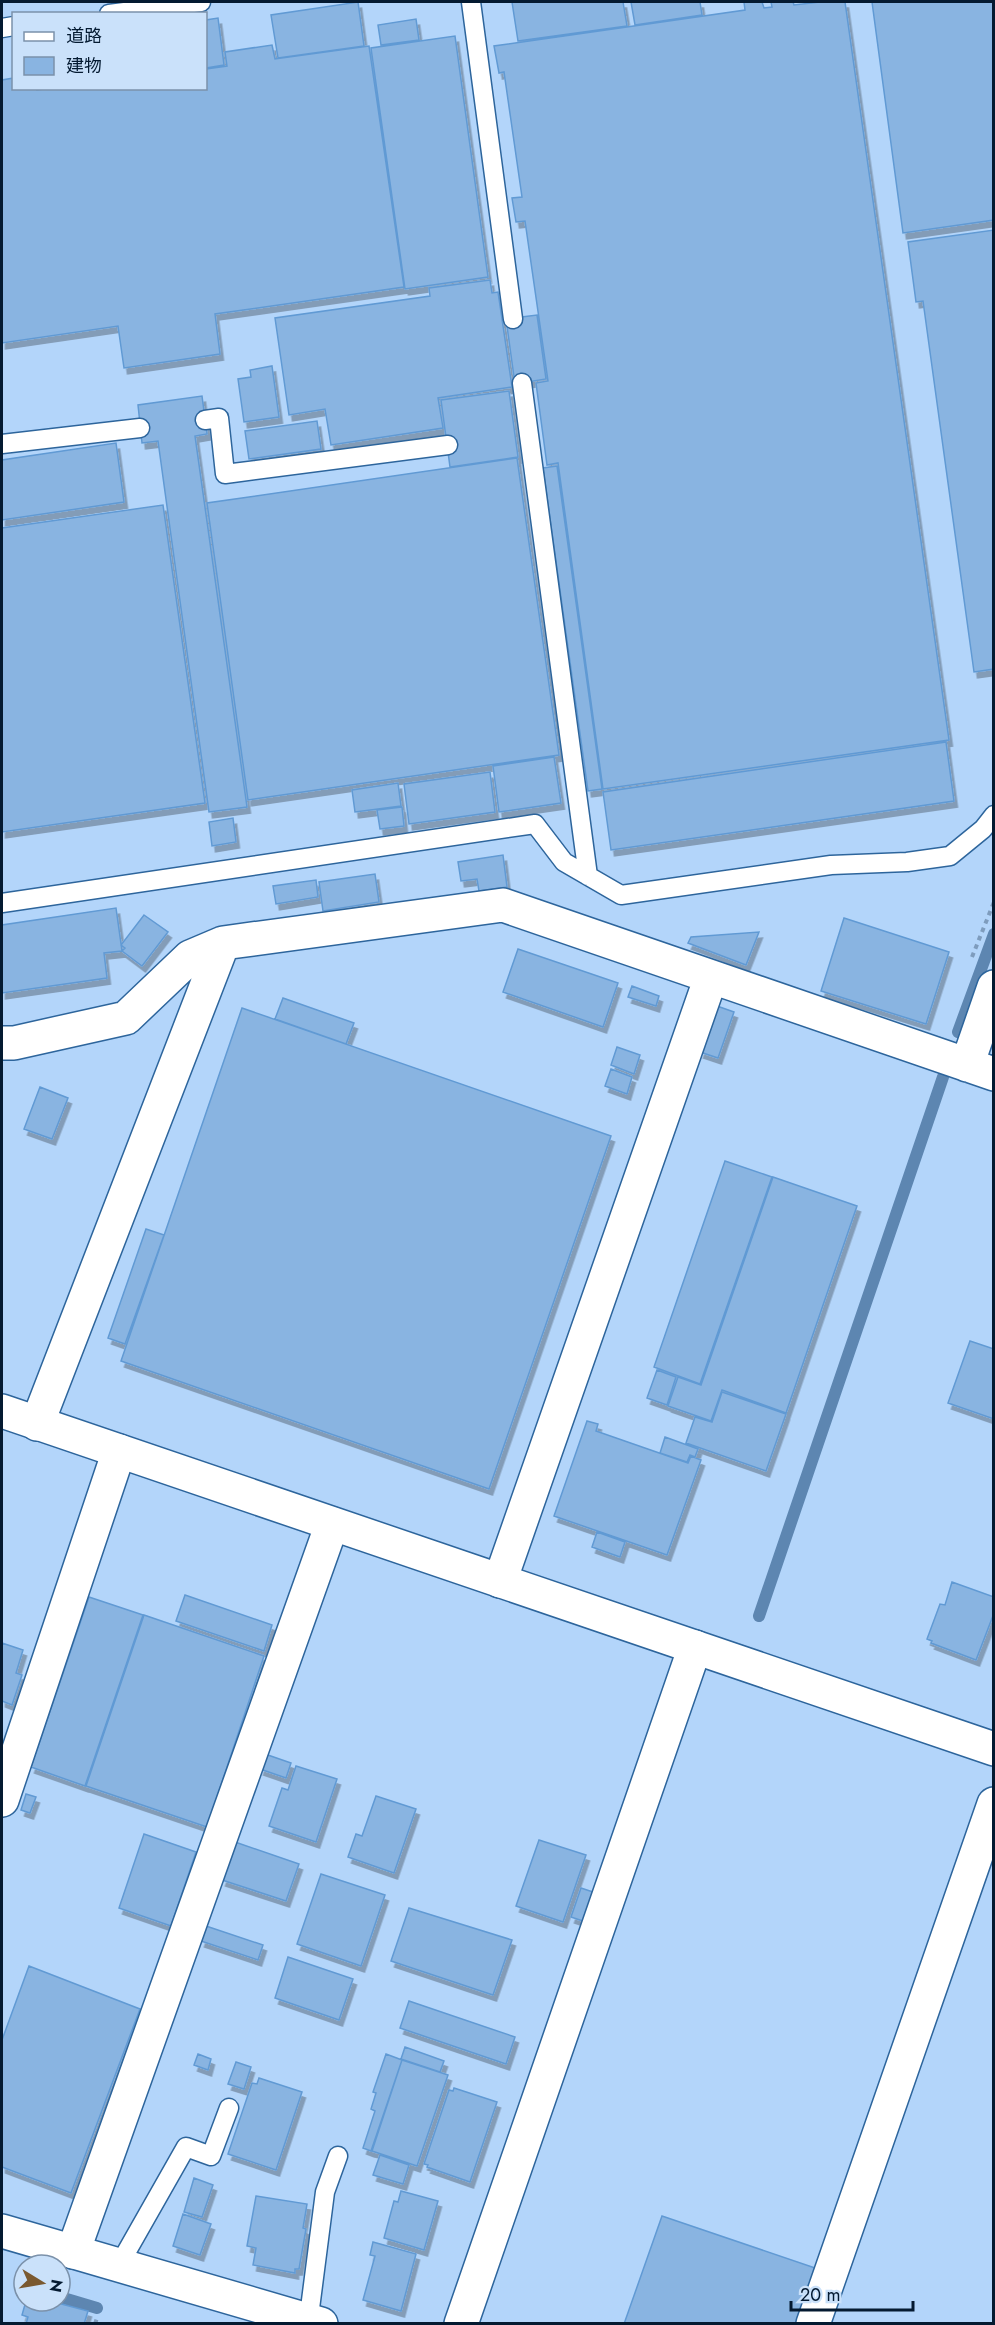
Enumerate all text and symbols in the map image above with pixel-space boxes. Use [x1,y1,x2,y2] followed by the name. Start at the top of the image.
[12,12,207,90] legend
[66,23,102,49] text: 道路
[66,53,102,79] text: 建物
[12,2253,72,2313] north arrow
[791,2274,912,2312] scale bar
[44,2277,69,2294] text: N
[800,2282,840,2308] text: 20 m

